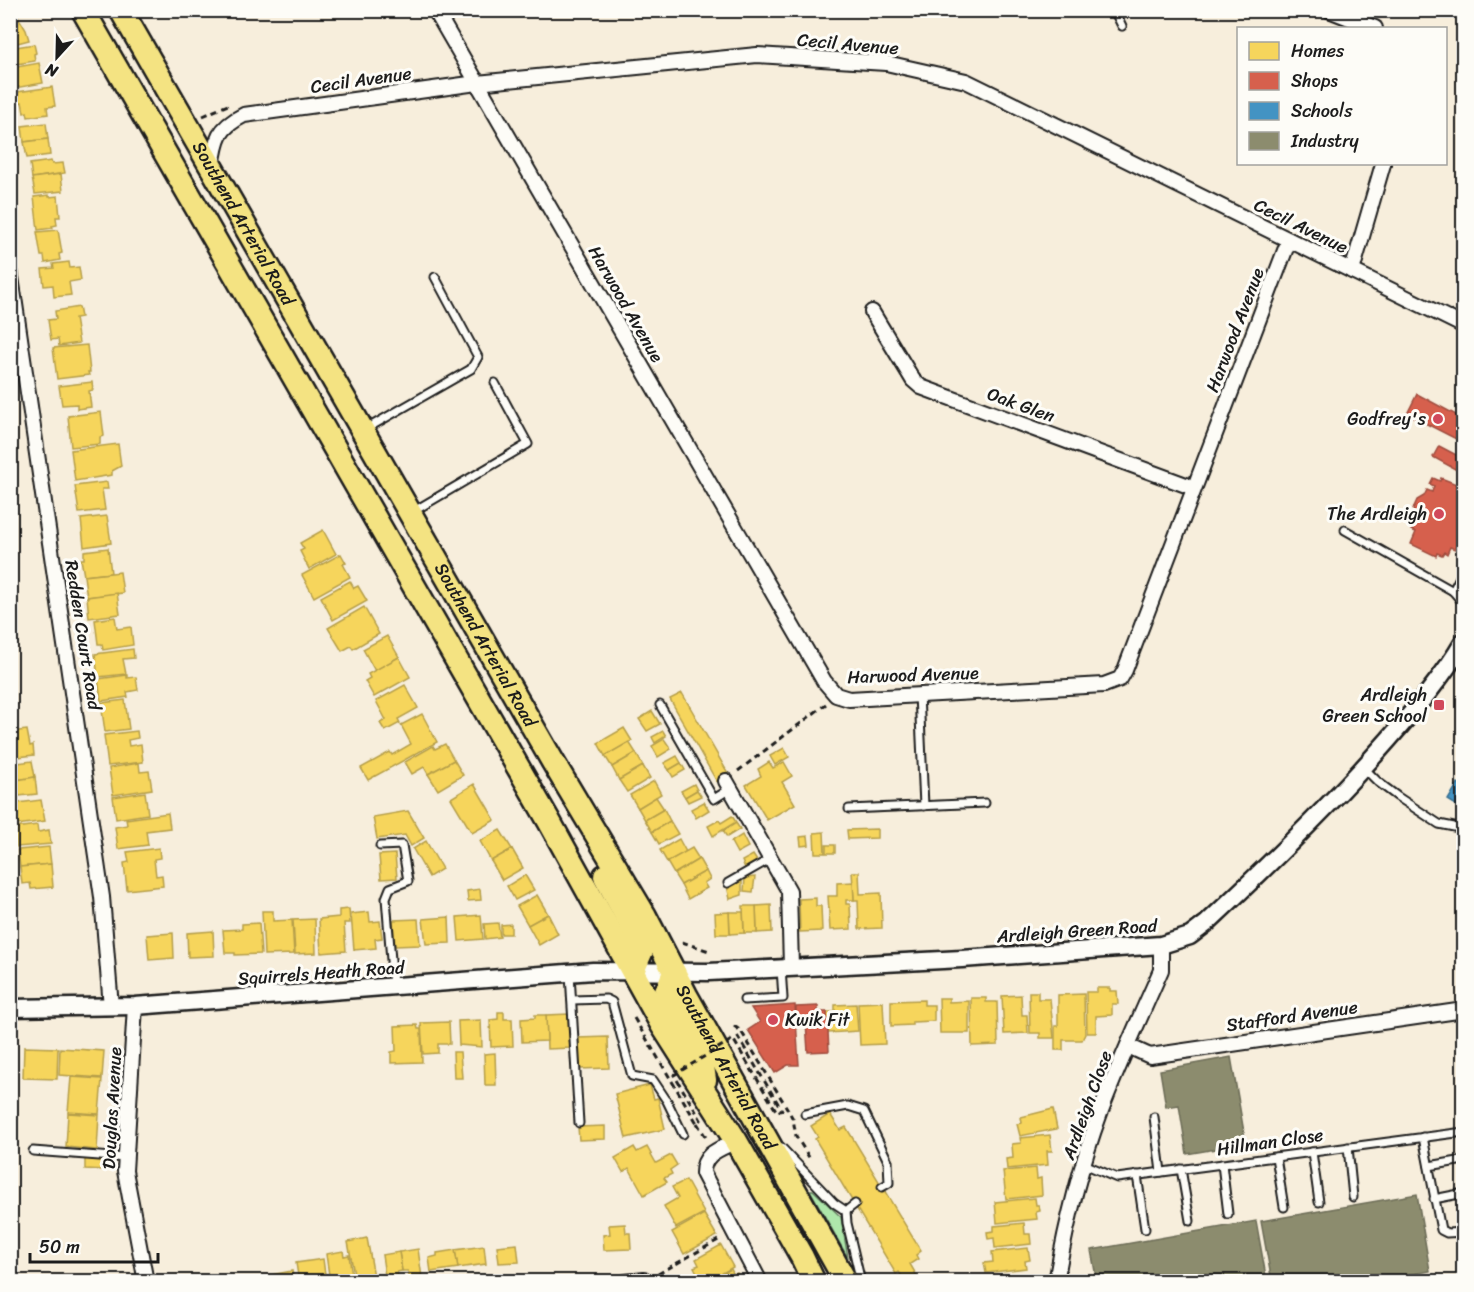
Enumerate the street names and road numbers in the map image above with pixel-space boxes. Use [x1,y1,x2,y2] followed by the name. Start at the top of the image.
[796,24,900,64] street label: Cecil Avenue
[308,57,414,103] street label: Cecil Avenue
[183,135,304,313] street label: Southend Arterial Road
[1248,189,1354,263] street label: Cecil Avenue
[579,239,673,369] street label: Harwood Avenue
[1197,263,1274,397] street label: Harwood Avenue
[982,378,1060,432] street label: Oak Glen
[426,556,546,735] street label: Southend Arterial Road
[55,558,111,714] street label: Redden Court Road
[847,657,979,693] street label: Harwood Avenue
[995,909,1160,953] street label: Ardleigh Green Road
[237,951,407,995] street label: Squirrels Heath Road
[667,978,786,1157] street label: Southend Arterial Road
[1224,991,1360,1041] street label: Stafford Avenue
[93,1046,131,1170] street label: Douglas Avenue
[1052,1046,1122,1165] street label: Ardleigh Close
[1215,1119,1325,1165] street label: Hillman Close

